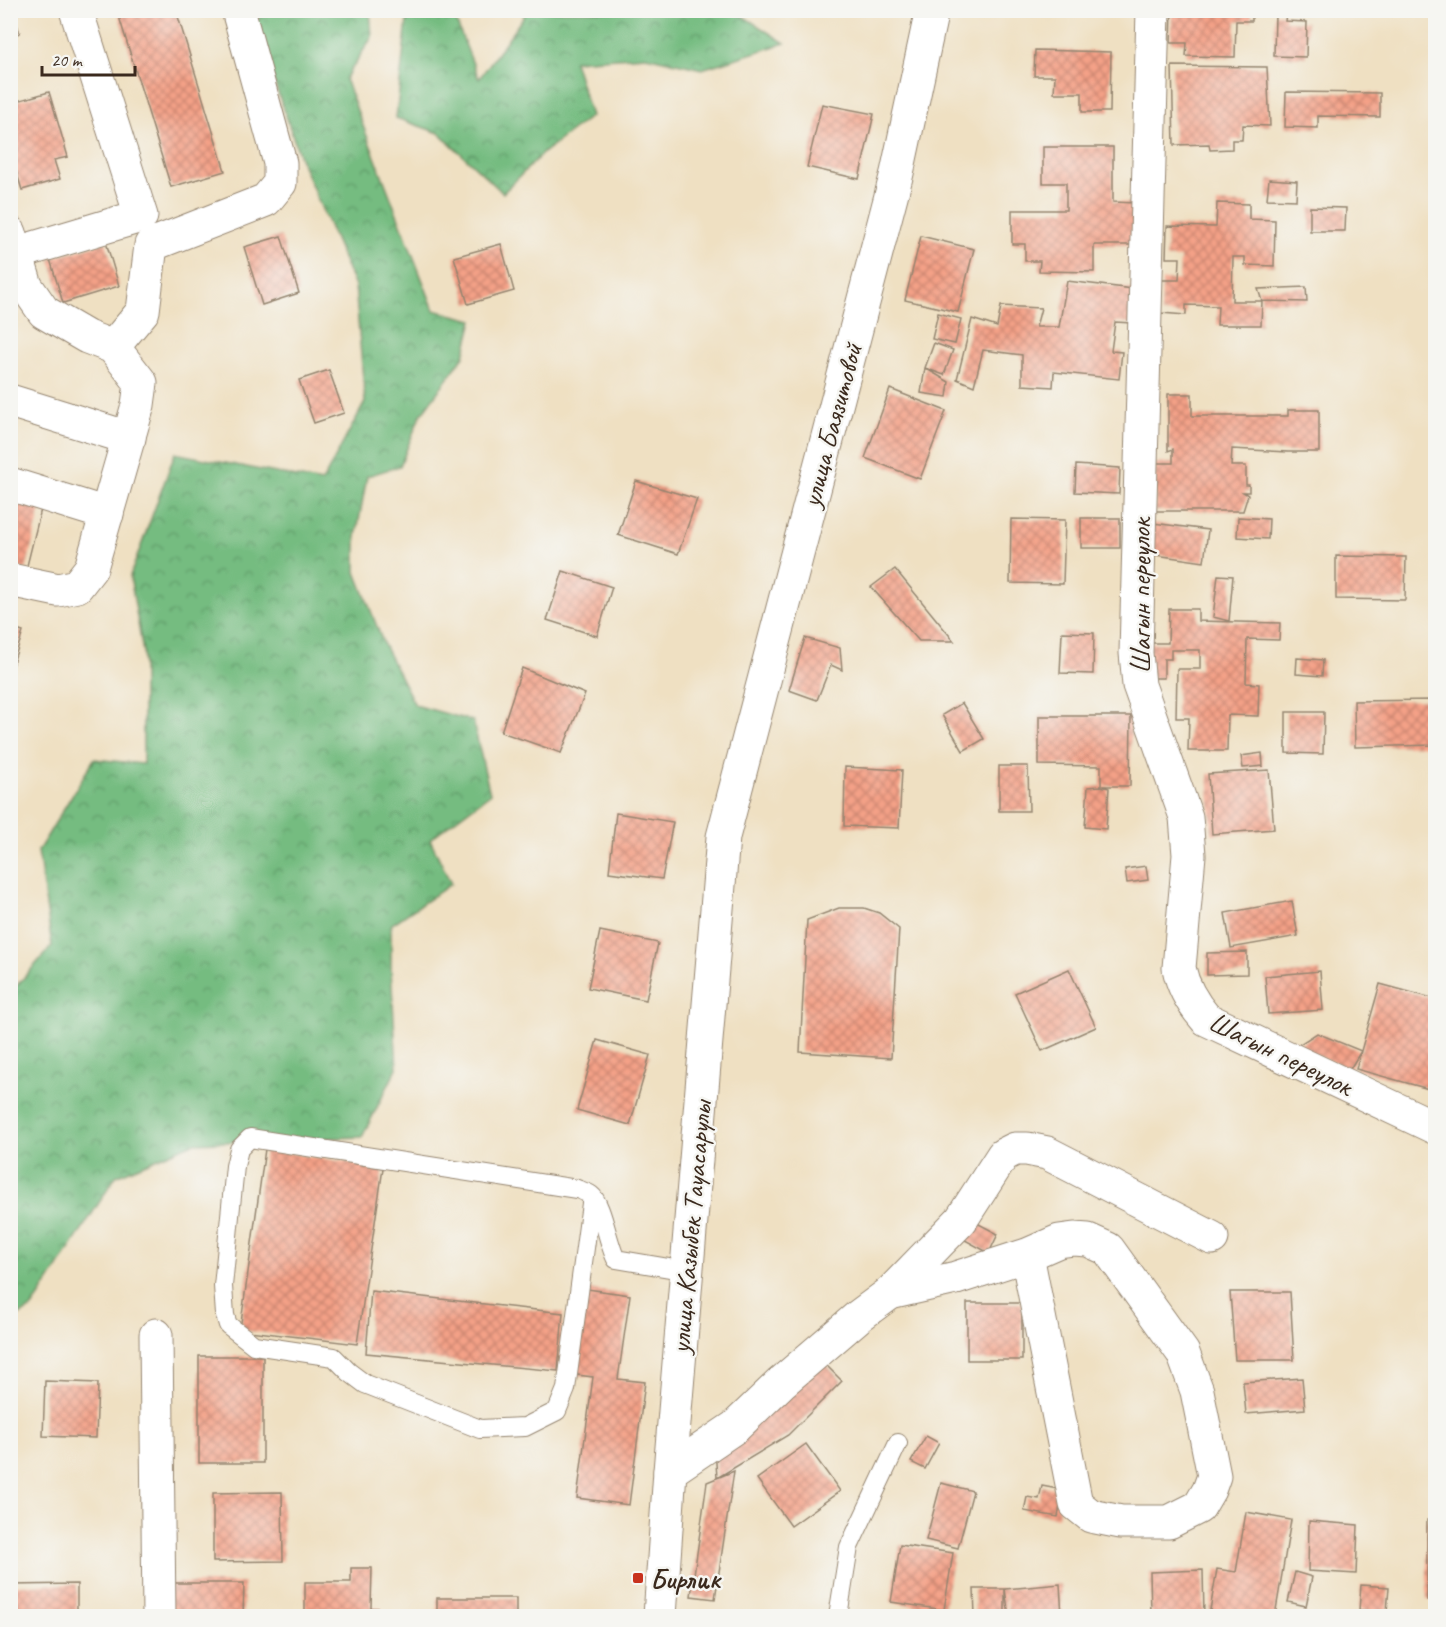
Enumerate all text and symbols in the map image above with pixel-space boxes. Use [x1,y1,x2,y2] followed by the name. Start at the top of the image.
[42,39,135,77] scale bar
[51,49,84,71] text: 20 m
[792,338,870,513] street label: улица Баязитовой
[1123,515,1158,674] street label: Шагын переулок
[1203,1004,1361,1104] street label: Шагын переулок
[662,1097,719,1357] street label: улица Казыбек Тауасарулы
[650,1561,723,1596] place label: Бирлик
[631,1571,645,1585] marker: Бирлик

